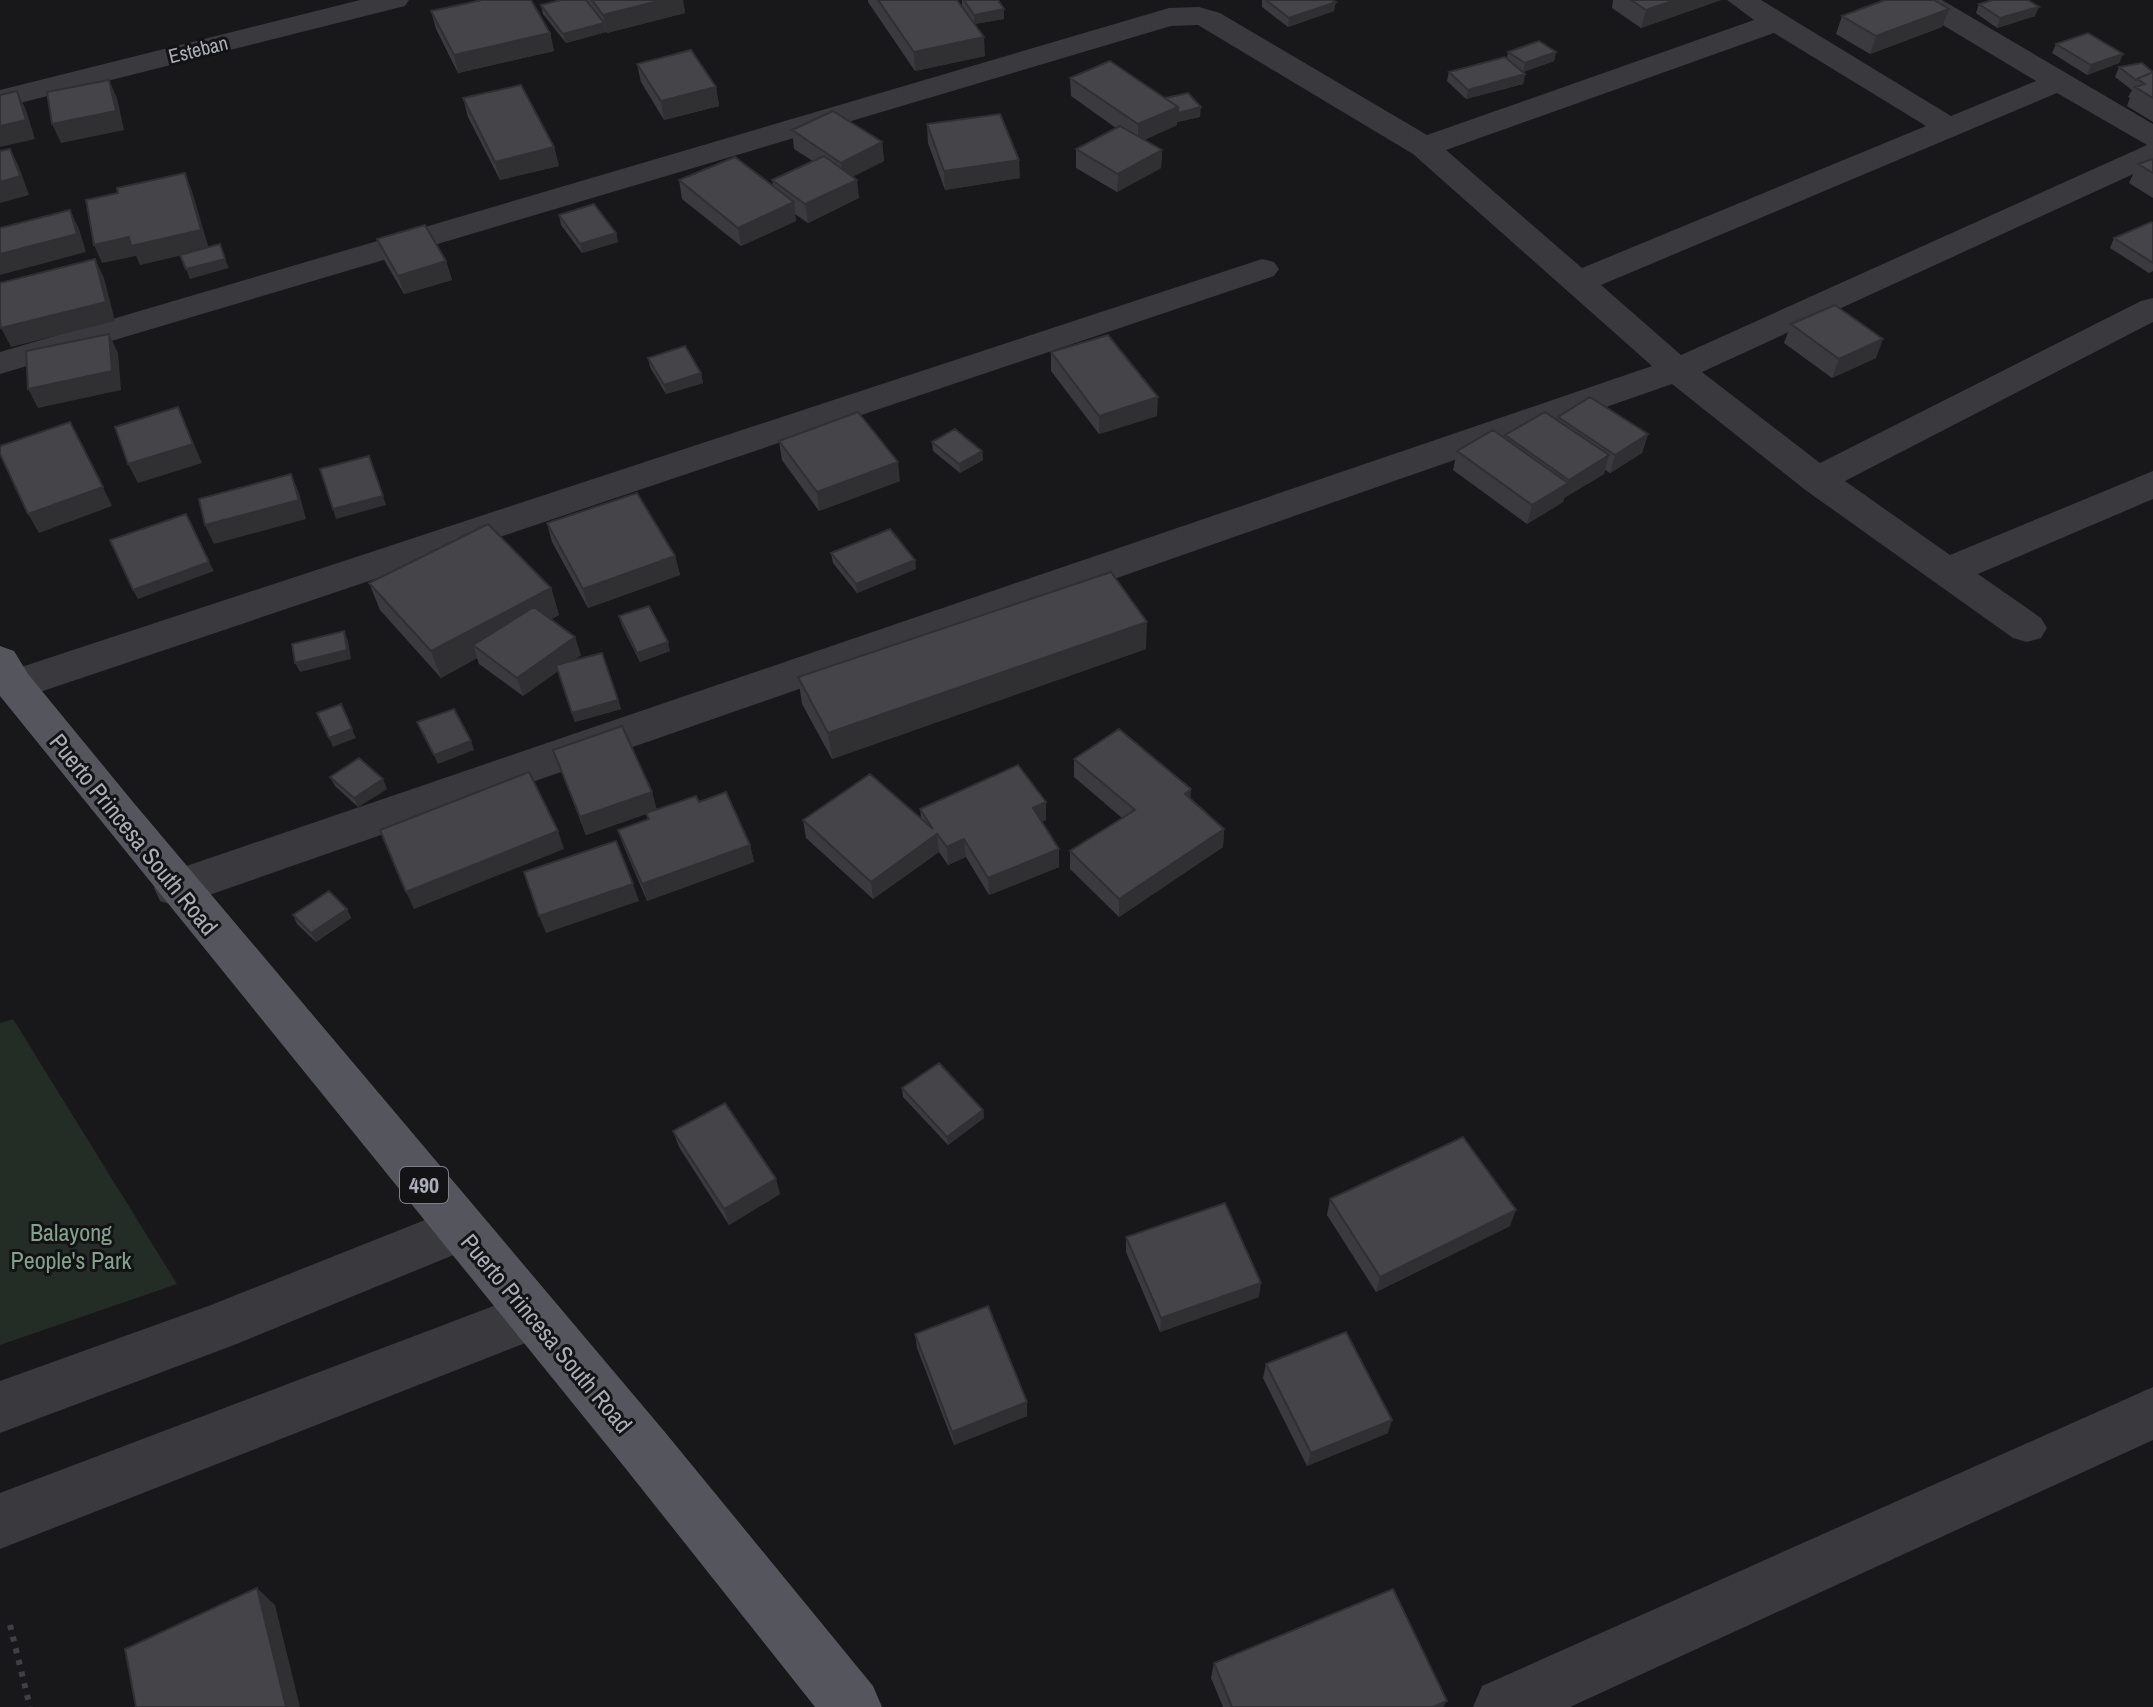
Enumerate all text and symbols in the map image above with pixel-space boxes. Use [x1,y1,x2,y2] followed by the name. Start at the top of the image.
[166,29,230,69] street label: Esteban
[43,727,225,941] street label: Puerto Princesa South Road
[400,1167,448,1203] road number: 490
[11,1216,132,1276] park label: Balayong People's Park
[454,1227,640,1439] street label: Puerto Princesa South Road

